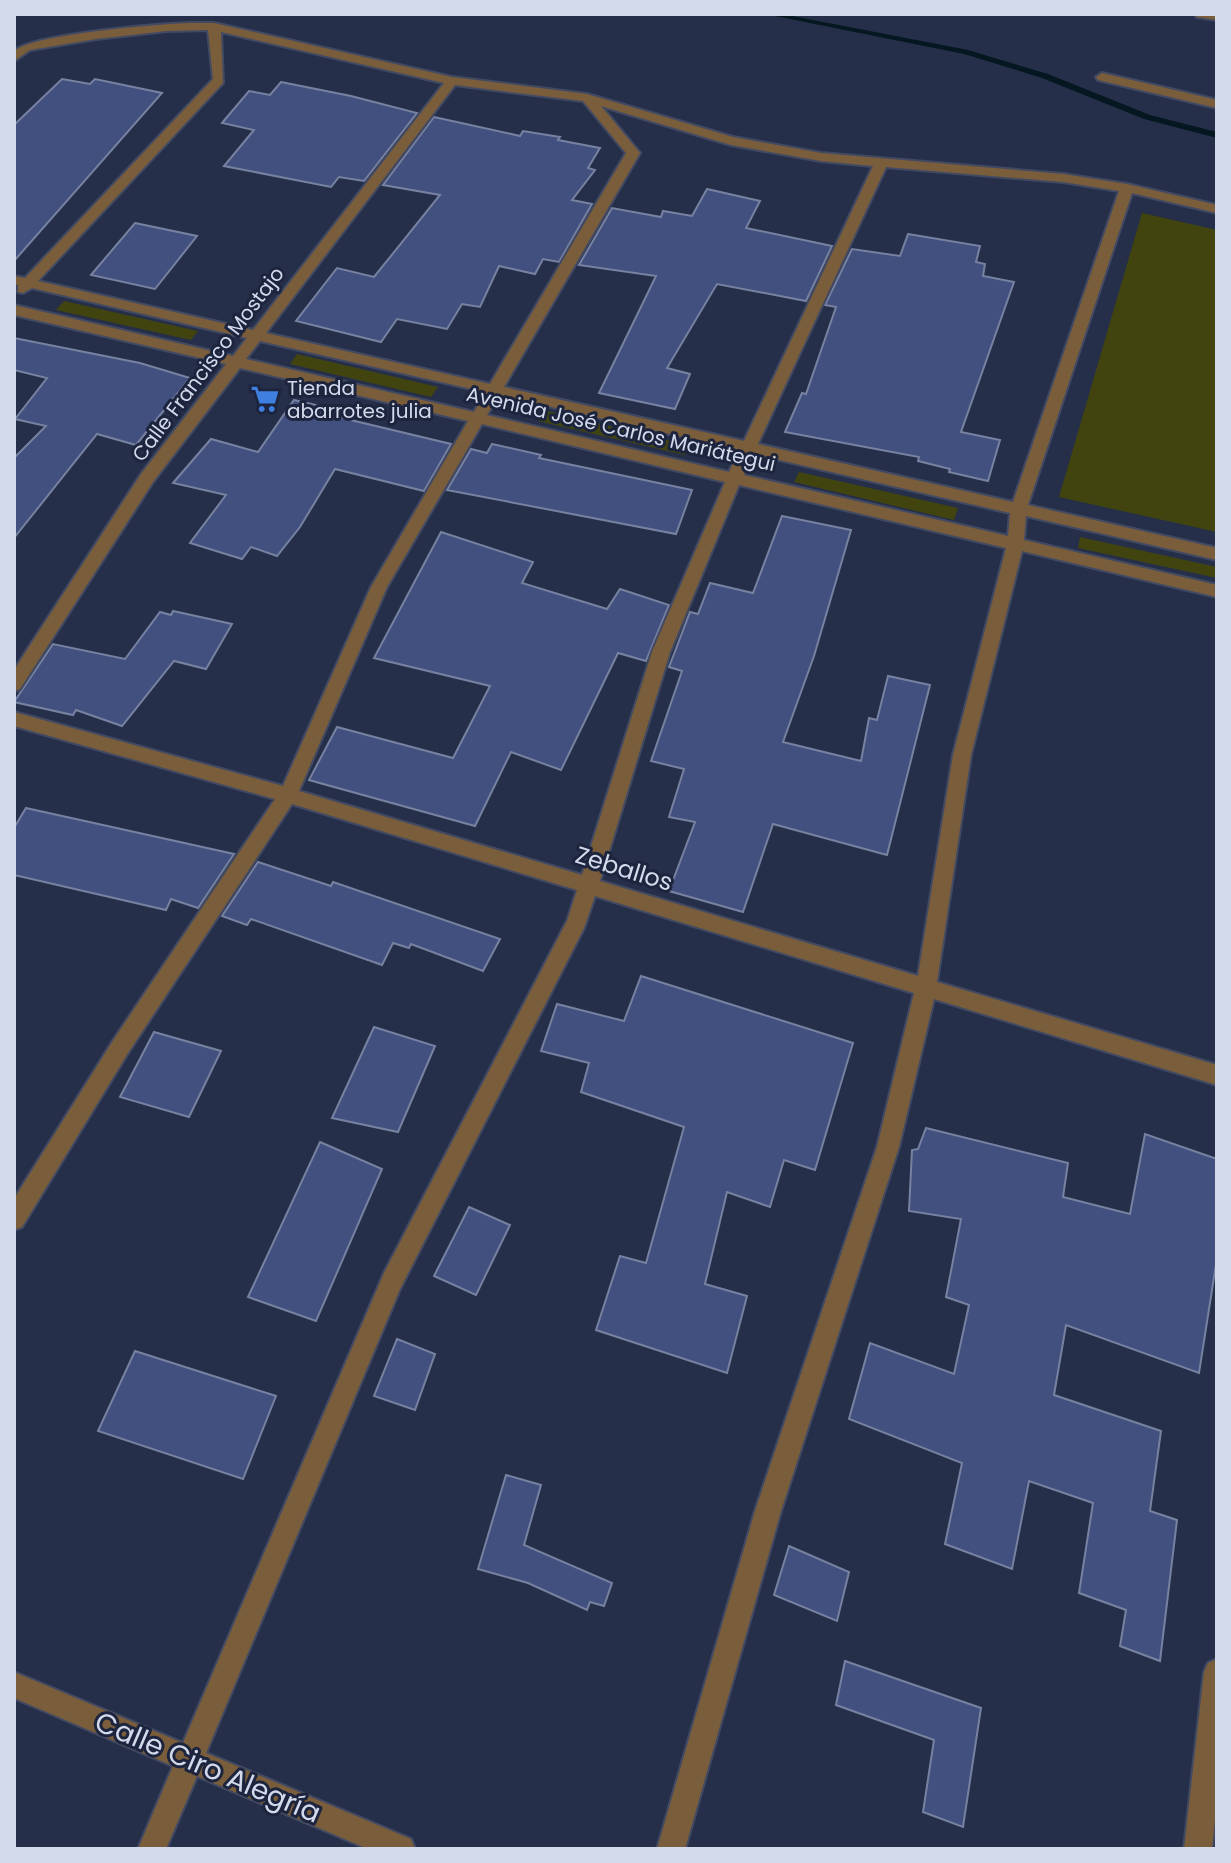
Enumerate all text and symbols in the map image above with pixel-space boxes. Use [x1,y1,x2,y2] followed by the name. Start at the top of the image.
[125,261,291,467] street label: Calle Francisco Mostajo
[287,374,432,425] place label: Tienda abarrotes julia
[464,380,778,478] street label: Avenida José Carlos Mariátegui
[250,384,280,414] supermarket icon: Tienda abarrotes julia
[571,838,677,899] street label: Zeballos
[89,1702,327,1833] street label: Calle Ciro Alegría

